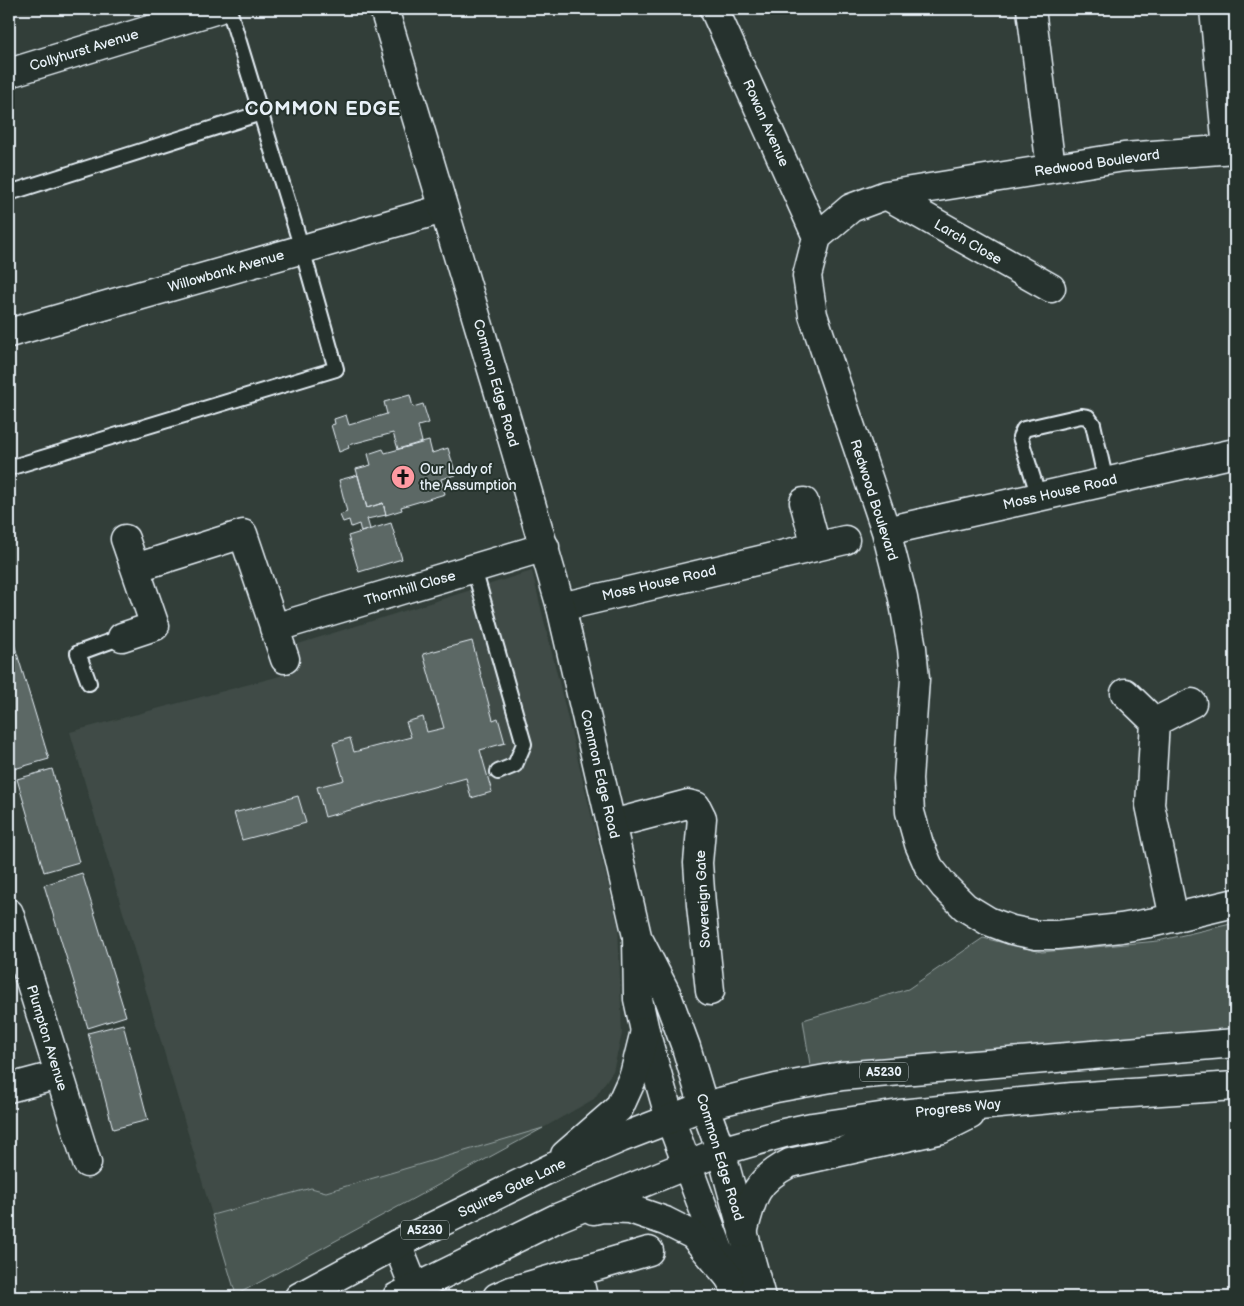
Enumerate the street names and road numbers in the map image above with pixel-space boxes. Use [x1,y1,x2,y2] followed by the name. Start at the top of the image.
[27,25,141,75] street label: Collyhurst Avenue
[739,77,793,169] street label: Rowan Avenue
[1033,146,1161,180] street label: Redwood Boulevard
[931,216,1005,268] street label: Larch Close
[166,246,286,296] street label: Willowbank Avenue
[470,317,522,449] street label: Common Edge Road
[846,437,902,563] street label: Redwood Boulevard
[1001,471,1119,513] street label: Moss House Road
[600,562,718,604] street label: Moss House Road
[363,567,457,609] street label: Thornhill Close
[577,708,623,840] street label: Common Edge Road
[692,850,714,948] street label: Sovereign Gate
[23,983,71,1093] street label: Plumpton Avenue
[860,1062,908,1082] road number: A5230
[693,1091,747,1223] street label: Common Edge Road
[914,1095,1002,1121] street label: Progress Way
[455,1155,569,1221] street label: Squires Gate Lane
[401,1220,449,1240] road number: A5230

